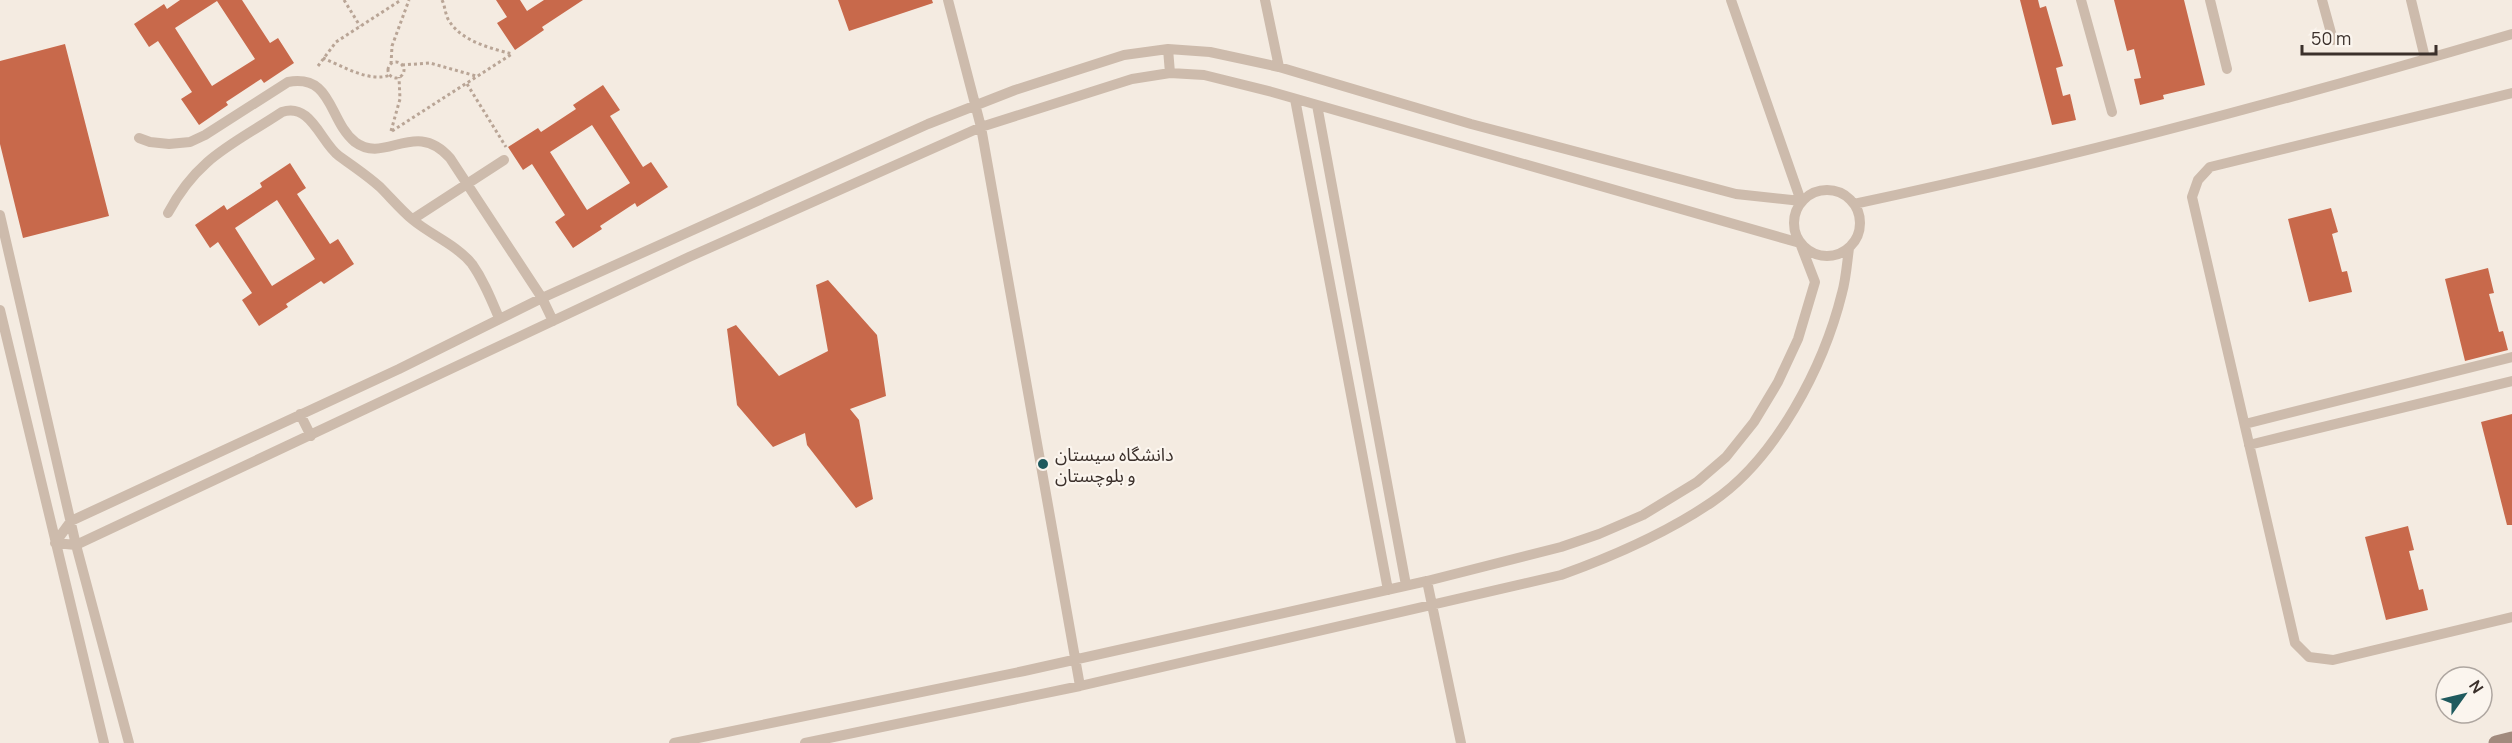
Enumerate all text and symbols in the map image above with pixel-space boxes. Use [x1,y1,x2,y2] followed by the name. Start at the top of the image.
[2302,18,2436,56] scale bar
[2311,26,2351,50] text: 50 m
[1055,442,1174,487] place label: دانشگاه سیستان و بلوچستان
[1036,457,1050,471] marker: دانشگاه سیستان و بلوچستان
[2434,665,2494,725] north arrow
[2464,676,2489,698] text: N

